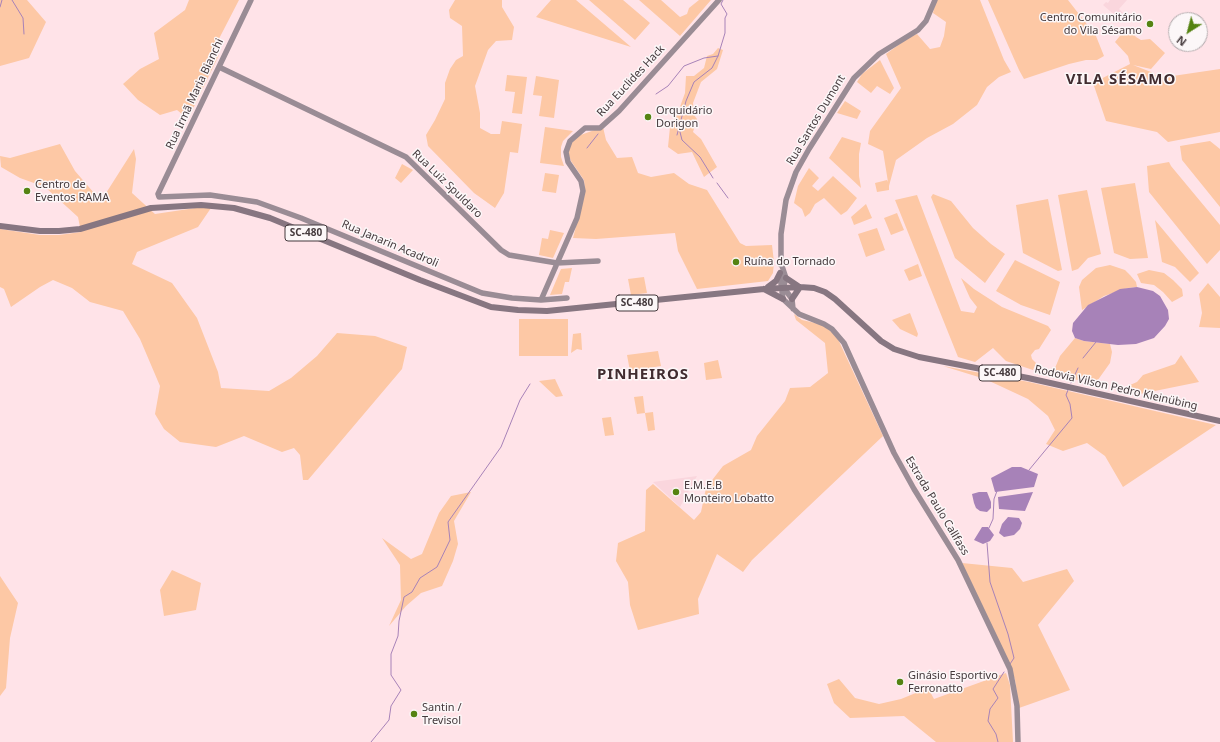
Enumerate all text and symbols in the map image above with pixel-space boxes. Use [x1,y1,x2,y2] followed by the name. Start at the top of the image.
[1040,11,1142,37] place label: Centro Comunitário do Vila Sésamo
[1168,12,1208,52] north arrow
[1145,19,1155,29] marker: Centro Comunitário do Vila Sésamo
[1173,33,1189,50] text: N
[164,37,226,151] street label: Rua Irmã Maria Bianchi
[594,42,668,120] street label: Rua Euclides Hack
[1066,71,1176,89] district label: VILA SÉSAMO
[784,72,848,168] street label: Rua Santos Dumont
[656,104,712,130] place label: Orquidário Dorigon
[643,112,653,122] marker: Orquidário Dorigon
[409,147,485,221] street label: Rua Luiz Spuldaro
[35,178,109,204] place label: Centro de Eventos RAMA
[22,186,32,196] marker: Centro de Eventos RAMA
[340,218,440,270] street label: Rua Janarin Acadroli
[285,225,327,241] road number: SC-480
[744,255,836,269] place label: Ruína do Tornado
[731,257,741,267] marker: Ruína do Tornado
[616,295,658,311] road number: SC-480
[1033,363,1199,413] street label: Rodovia Vilson Pedro Kleinübing
[979,365,1021,381] road number: SC-480
[597,366,689,384] district label: PINHEIROS
[902,454,972,558] street label: Estrada Paulo Callfass
[684,479,774,505] place label: E.M.E.B Monteiro Lobatto
[671,487,681,497] marker: E.M.E.B Monteiro Lobatto
[908,669,998,695] place label: Ginásio Esportivo Ferronatto
[895,677,905,687] marker: Ginásio Esportivo Ferronatto
[422,701,462,727] place label: Santin / Trevisol
[409,709,419,719] marker: Santin / Trevisol

